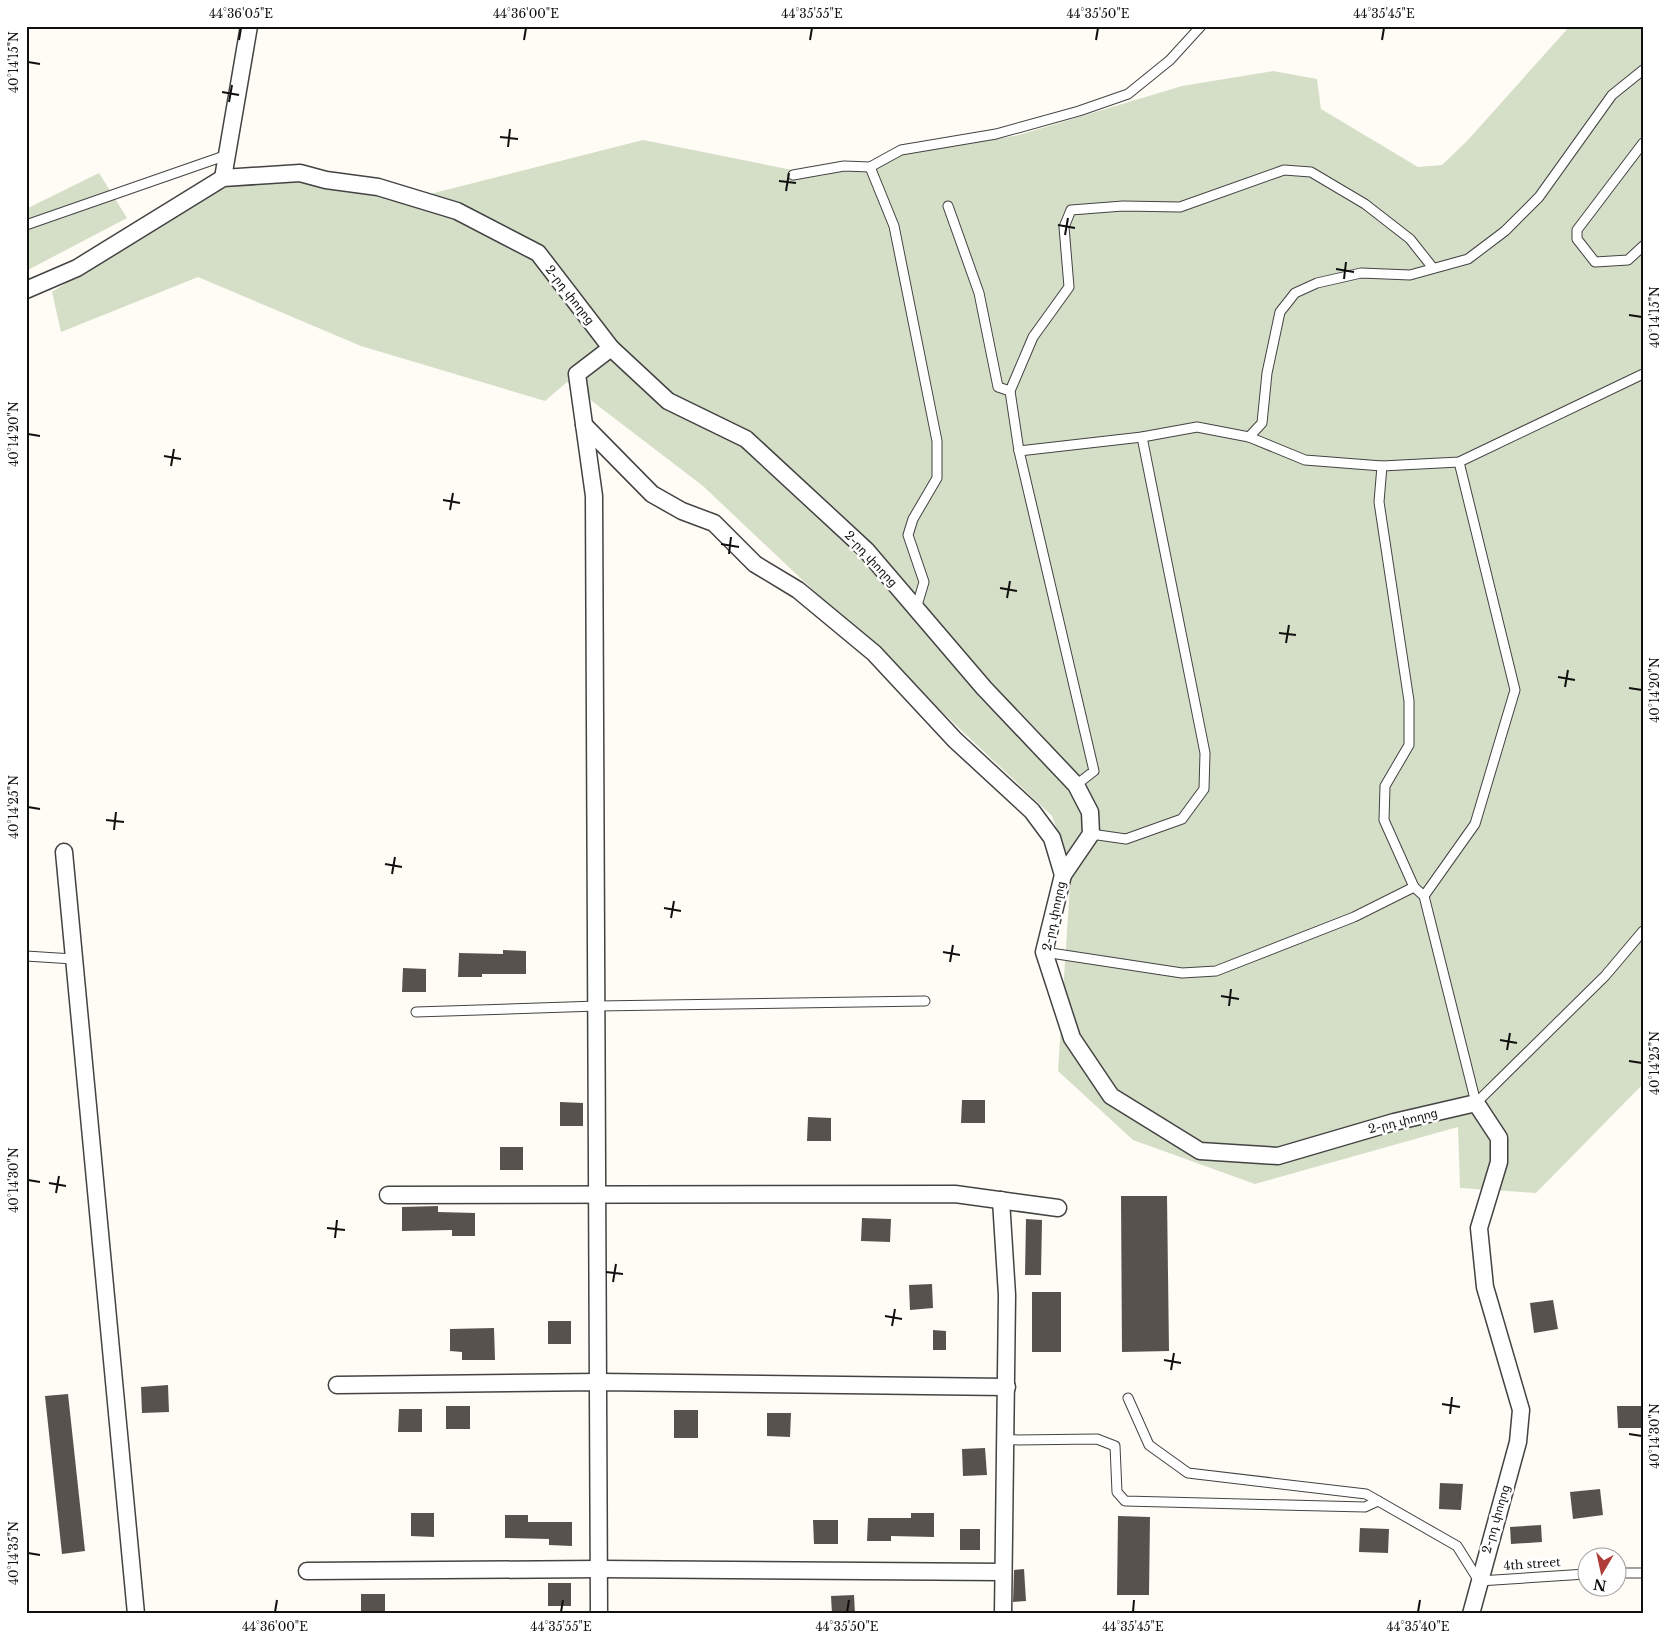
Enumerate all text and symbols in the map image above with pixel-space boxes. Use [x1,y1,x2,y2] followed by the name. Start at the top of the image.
[209,6,273,21] text: 44°36'05"E
[493,6,559,21] text: 44°36'00"E
[781,6,843,21] text: 44°35'55"E
[1066,6,1130,21] text: 44°35'50"E
[1353,6,1415,21] text: 44°35'45"E
[6,31,21,93] text: 40°14'15"N
[543,262,598,327] street label: 2-րդ փողոց
[1647,286,1662,348] text: 40°14'15"N
[6,401,21,467] text: 40°14'20"N
[842,528,901,590] street label: 2-րդ փողոց
[1647,657,1662,723] text: 40°14'20"N
[6,775,21,839] text: 40°14'25"N
[1039,880,1068,952] street label: 2-րդ փողոց
[1647,1031,1662,1095] text: 40°14'25"N
[1367,1105,1439,1136] street label: 2-րդ փողոց
[6,1147,21,1213] text: 40°14'30"N
[1647,1403,1662,1469] text: 40°14'30"N
[1479,1483,1512,1555] street label: 2-րդ փողոց
[6,1521,21,1585] text: 40°14'35"N
[1576,1548,1626,1598] north arrow
[1503,1554,1561,1573] street label: 4th street
[1592,1575,1608,1595] text: N
[242,1619,308,1634] text: 44°36'00"E
[530,1619,592,1634] text: 44°35'55"E
[815,1619,879,1634] text: 44°35'50"E
[1102,1619,1164,1634] text: 44°35'45"E
[1386,1619,1450,1634] text: 44°35'40"E

